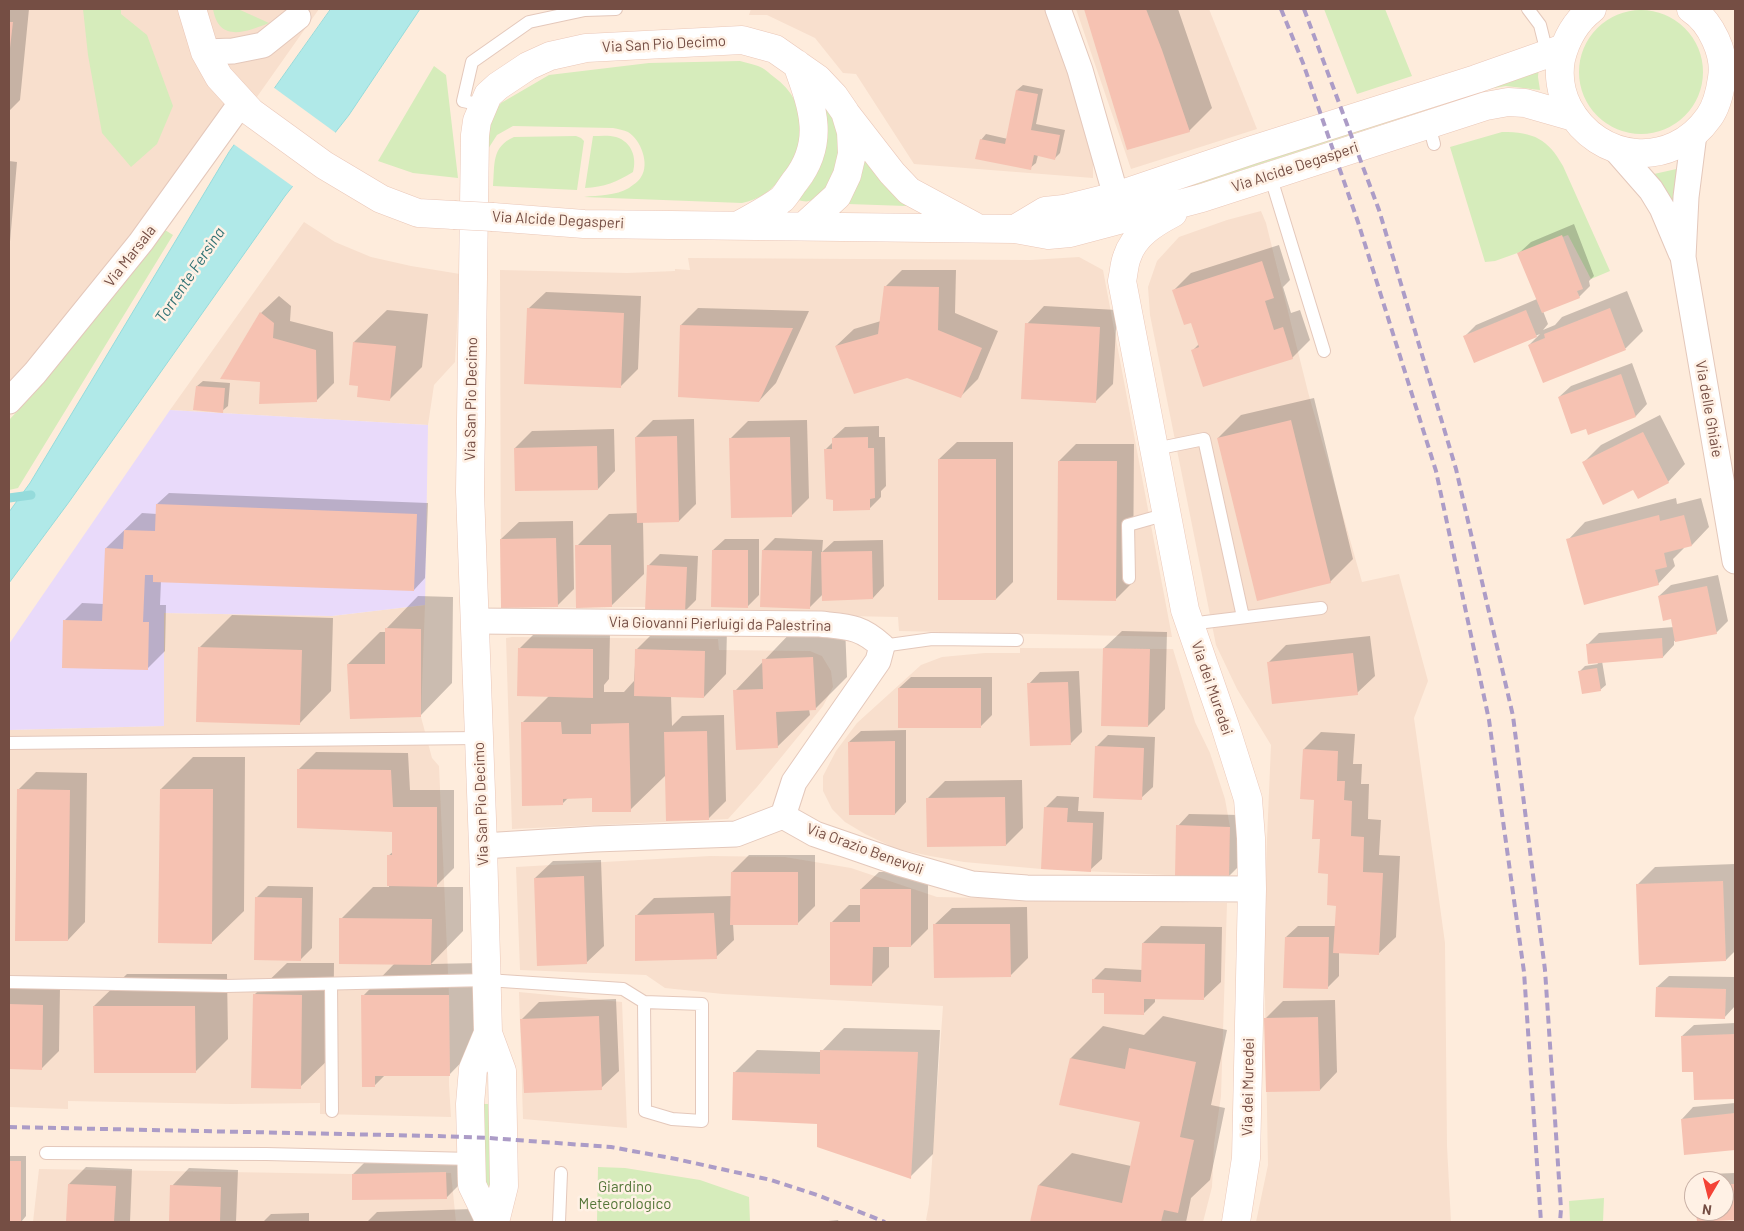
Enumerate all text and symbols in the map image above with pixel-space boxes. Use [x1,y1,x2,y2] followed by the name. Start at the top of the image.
[602,32,726,56] street label: Via San Pio Decimo
[1229,138,1361,196] street label: Via Alcide Degasperi
[491,208,625,232] street label: Via Alcide Degasperi
[100,222,160,290] street label: Via Marsala
[151,224,229,326] water label: Torrente Fersina
[461,337,481,461] street label: Via San Pio Decimo
[1692,359,1726,459] street label: Via delle Ghiaie
[609,613,831,635] street label: Via Giovanni Pierluigi da Palestrina
[1187,639,1237,737] street label: Via dei Muredei
[470,742,492,866] street label: Via San Pio Decimo
[804,820,926,878] street label: Via Orazio Benevoli
[1238,1038,1258,1136] street label: Via dei Muredei
[1684,1171,1734,1221] north arrow
[579,1178,671,1213] park label: Giardino Meteorologico
[1701,1201,1713,1219] text: N

